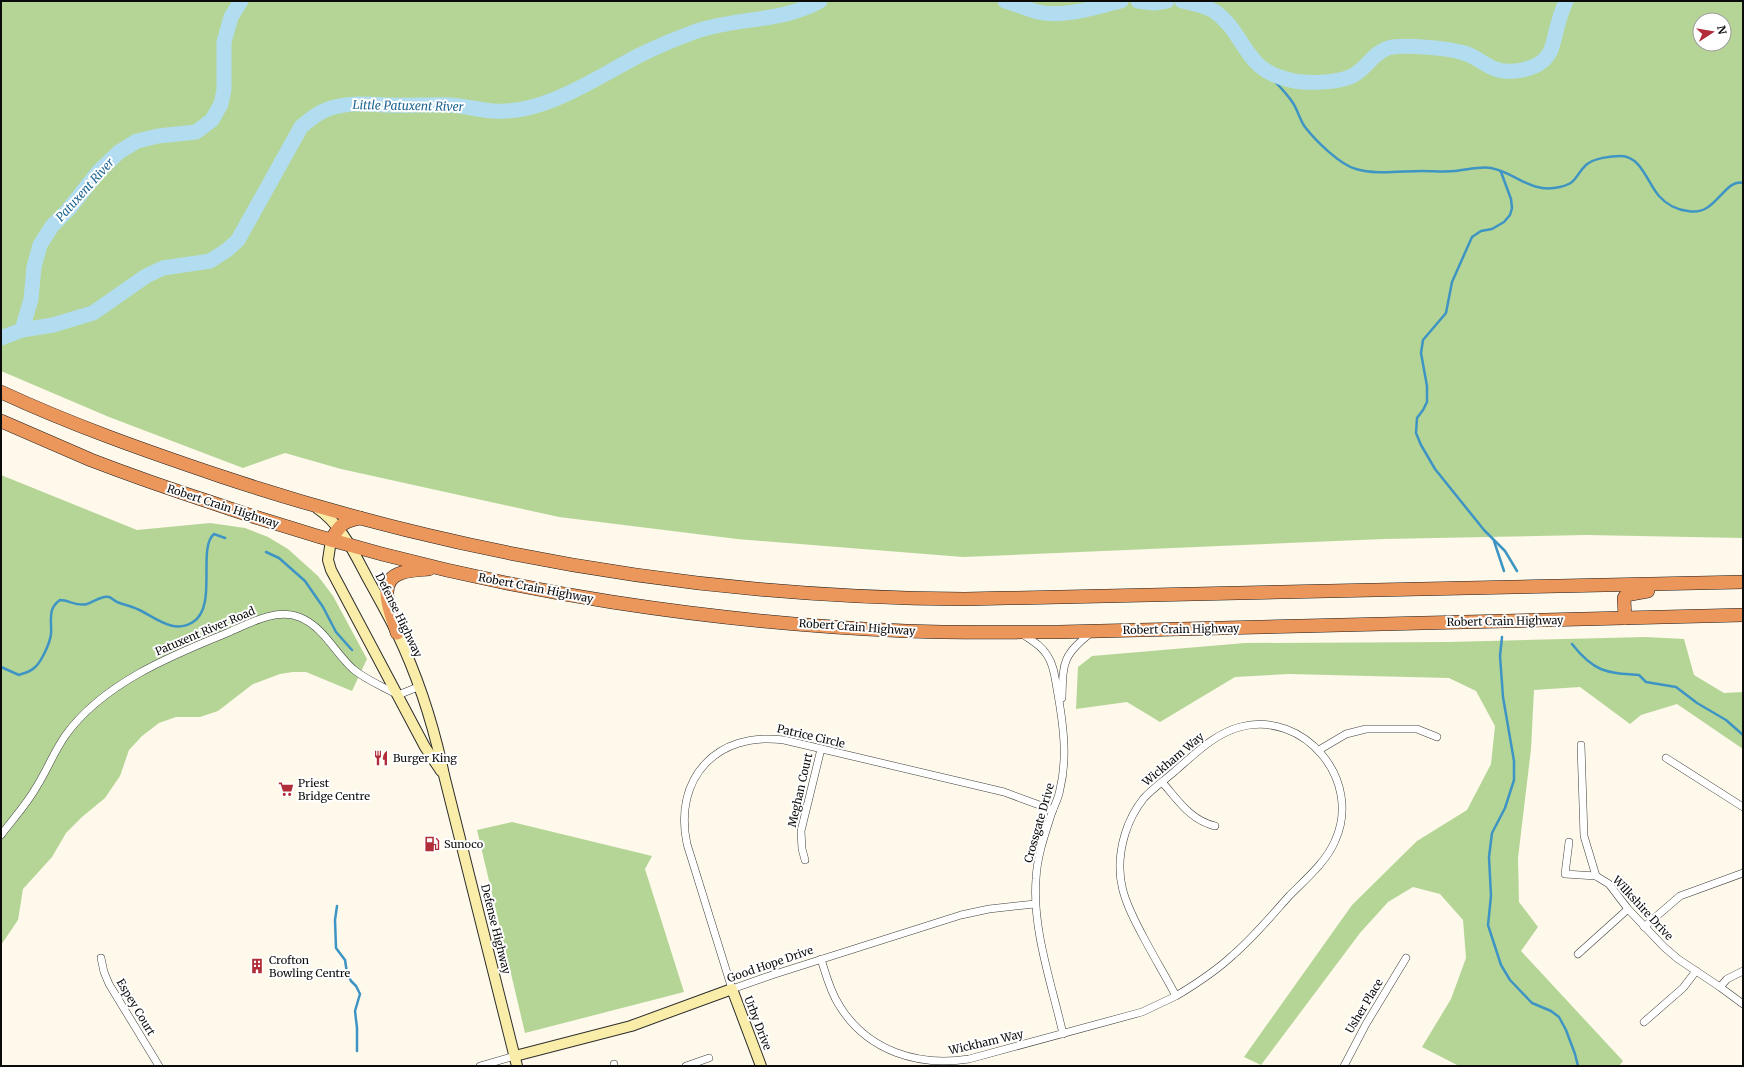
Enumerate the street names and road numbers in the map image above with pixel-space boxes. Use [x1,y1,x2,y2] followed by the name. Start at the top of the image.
[165,481,281,531] street label: Robert Crain Highway
[372,570,426,660] street label: Defense Highway
[477,570,595,606] street label: Robert Crain Highway
[153,603,257,658] street label: Patuxent River Road
[1446,613,1564,629] street label: Robert Crain Highway
[798,616,916,638] street label: Robert Crain Highway
[1122,621,1240,637] street label: Robert Crain Highway
[776,721,847,751] street label: Patrice Circle
[1139,729,1207,789] street label: Wickham Way
[785,751,815,828] street label: Meghan Court
[1021,781,1057,864] street label: Crossgate Drive
[1609,872,1676,943] street label: Wilkshire Drive
[478,883,514,976] street label: Defense Highway
[725,943,815,985] street label: Good Hope Drive
[114,976,159,1039] street label: Espey Court
[1342,976,1386,1036] street label: Usher Place
[741,994,775,1052] street label: Urby Drive
[946,1026,1025,1058] street label: Wickham Way

